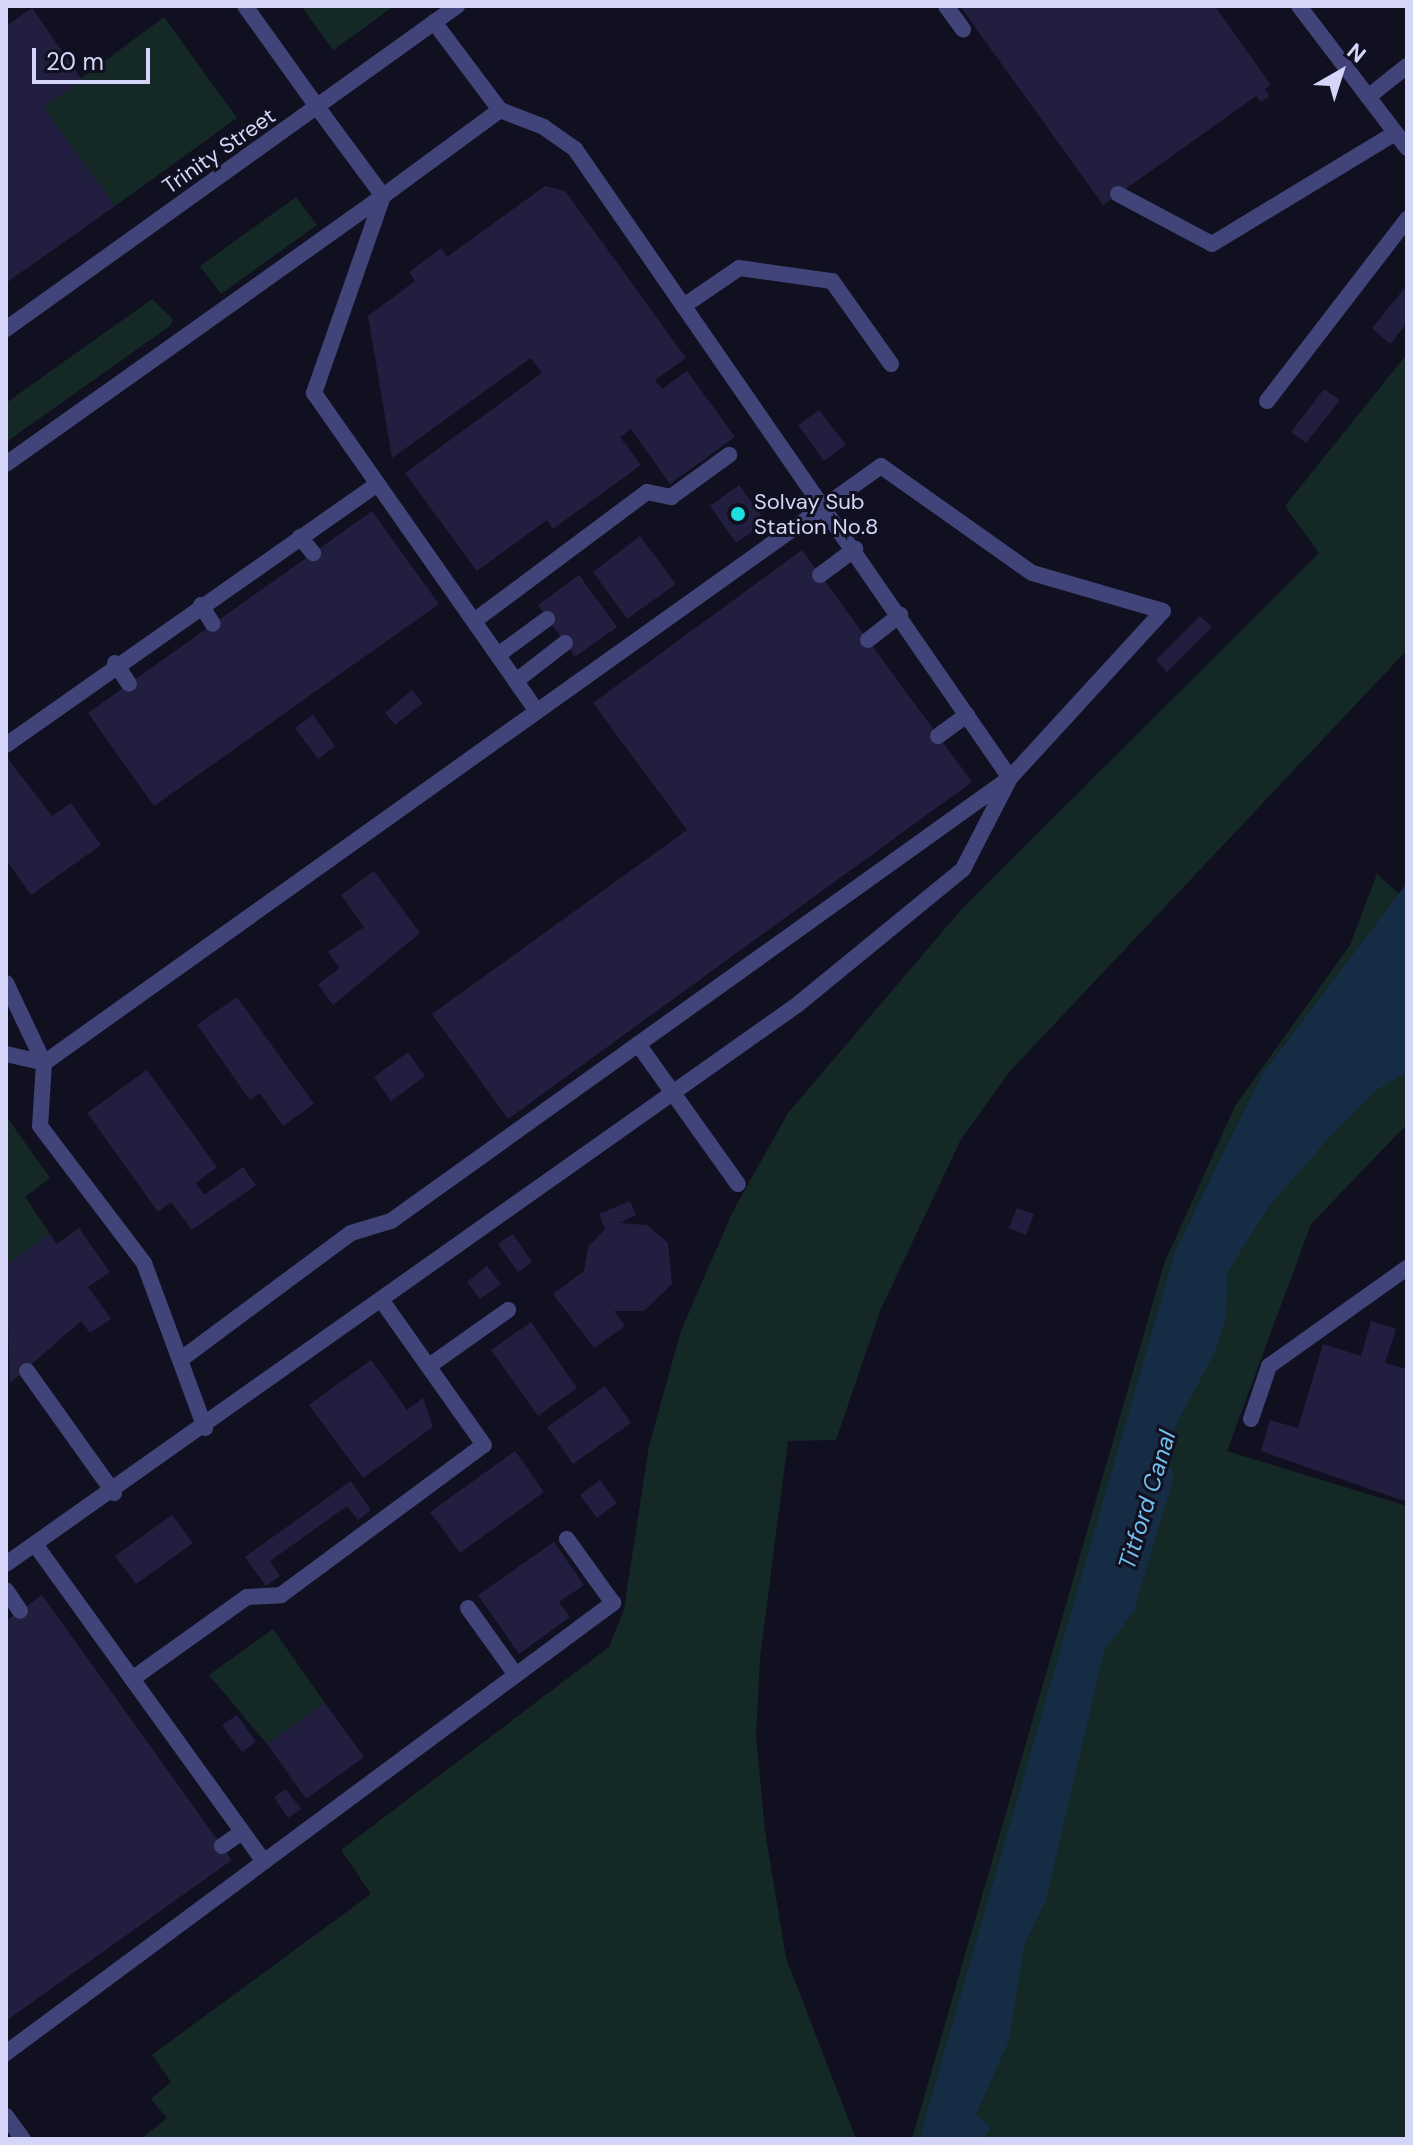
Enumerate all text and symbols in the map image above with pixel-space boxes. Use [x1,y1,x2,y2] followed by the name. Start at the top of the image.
[36,32,154,82] scale bar
[1301,32,1381,112] north arrow
[1341,37,1372,69] text: N
[46,46,104,77] text: 20 m
[158,102,280,200] street label: Trinity Street
[754,488,878,540] place label: Solvay Sub Station No.8
[729,505,747,523] marker: Solvay Sub Station No.8
[1112,1427,1182,1573] water label: Titford Canal

